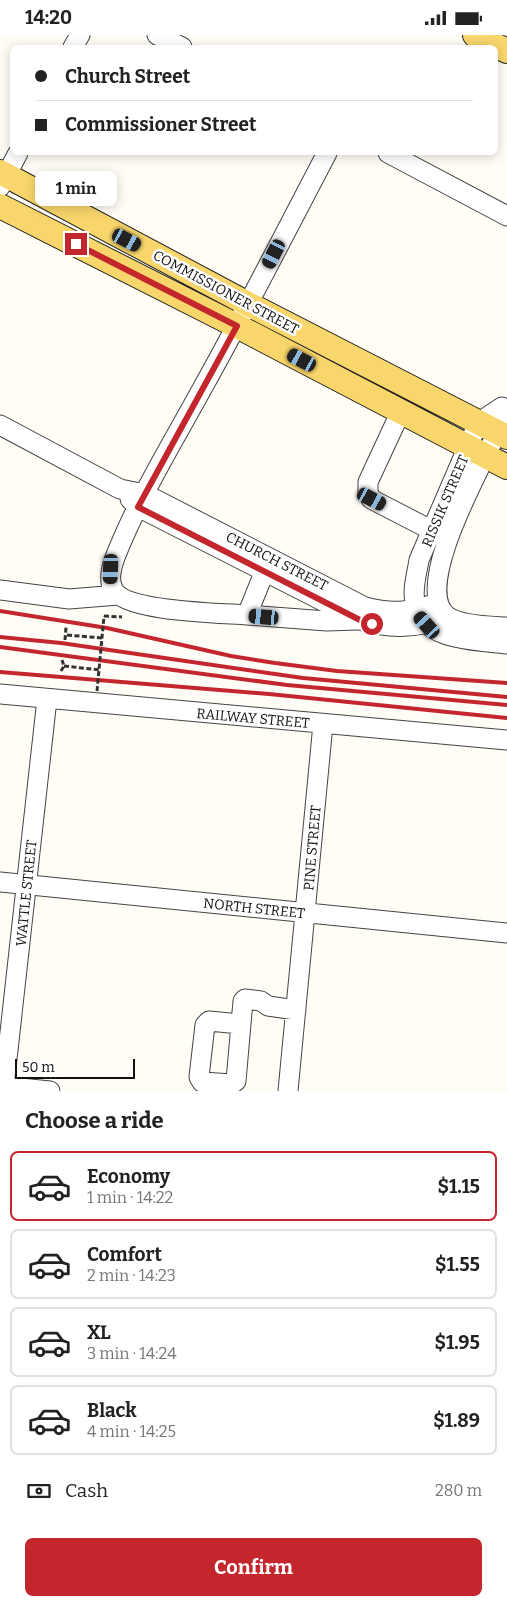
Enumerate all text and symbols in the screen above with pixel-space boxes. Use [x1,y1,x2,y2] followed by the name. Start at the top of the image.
[25,6,72,29] text: 14:20
[65,65,190,88] text: Church Street
[65,113,256,136] text: Commissioner Street
[35,171,117,207] callout: 1 min
[56,179,96,198] text: 1 min
[110,226,143,254] car
[65,233,87,255] route end
[260,237,287,271] car
[150,247,302,338] street label: COMMISSIONER STREET
[285,346,318,374] car
[418,453,472,550] street label: RISSIK STREET
[355,485,388,513] car
[223,528,331,595] street label: CHURCH STREET
[102,554,119,584] car
[248,608,279,626] car
[411,609,442,641] car
[361,613,383,635] route start
[196,705,310,732] street label: RAILWAY STREET
[300,805,325,891] street label: PINE STREET
[12,839,41,947] street label: WATTLE STREET
[202,895,306,922] street label: NORTH STREET
[15,1056,135,1079] scale bar
[22,1059,55,1076] text: 50 m
[25,1107,164,1134] text: Choose a ride
[27,1164,72,1209] icon: car
[87,1165,170,1188] text: Economy
[438,1175,480,1198] text: $1.15
[87,1188,173,1207] text: 1 min · 14:22
[27,1242,72,1287] icon: car
[87,1243,162,1266] text: Comfort
[435,1253,480,1276] text: $1.55
[87,1266,176,1285] text: 2 min · 14:23
[27,1320,72,1365] icon: car
[87,1321,111,1344] text: XL
[435,1331,480,1354] text: $1.95
[87,1344,177,1363] text: 3 min · 14:24
[27,1398,72,1443] icon: car
[87,1399,137,1422] text: Black
[433,1409,480,1432] text: $1.89
[87,1422,176,1441] text: 4 min · 14:25
[25,1477,53,1505] icon: cash
[65,1479,108,1502] text: Cash
[435,1481,482,1500] text: 280 m
[25,1538,482,1596] button: Confirm

